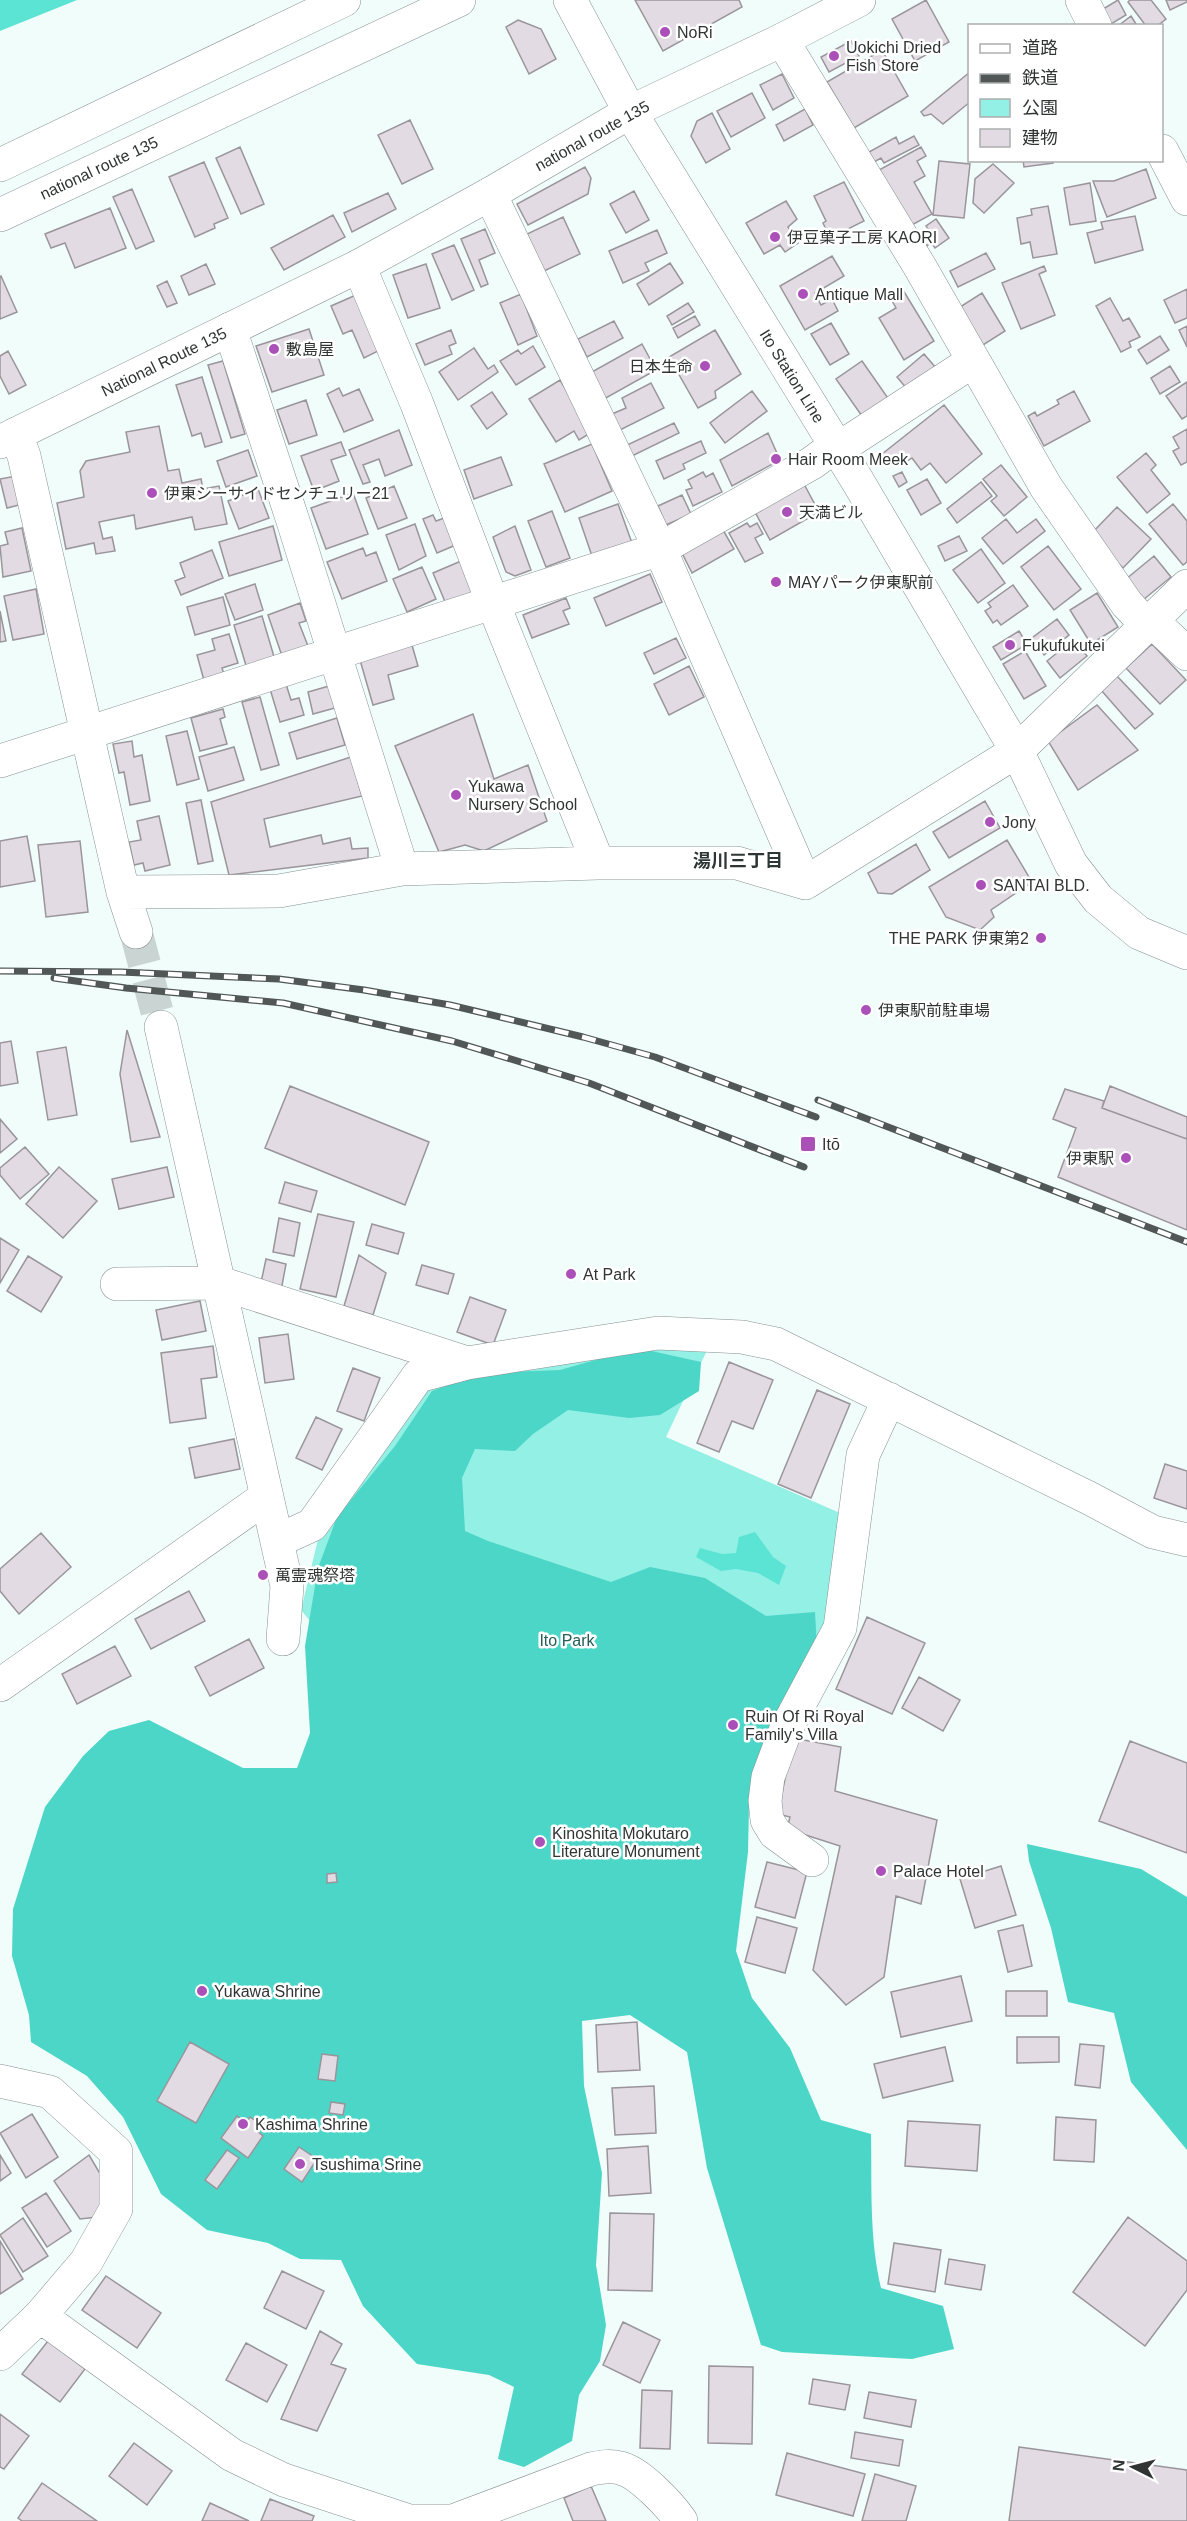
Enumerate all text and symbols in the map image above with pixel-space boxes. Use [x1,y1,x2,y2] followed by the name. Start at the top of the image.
[677,24,713,41] place label: NoRi
[968,24,1163,162] legend
[658,25,672,39] marker: NoRi
[1022,38,1058,58] text: 道路
[846,39,941,74] place label: Uokichi Dried Fish Store
[827,49,841,63] marker: Uokichi Dried Fish Store
[1022,68,1058,88] text: 鉄道
[532,97,652,174] street label: national route 135
[1022,98,1058,118] text: 公園
[1022,128,1058,148] text: 建物
[37,133,161,203] street label: national route 135
[787,229,937,246] place label: 伊豆菓子工房 KAORI
[768,230,782,244] marker: 伊豆菓子工房 KAORI
[815,286,903,303] place label: Antique Mall
[796,287,810,301] marker: Antique Mall
[99,324,229,400] street label: National Route 135
[757,326,828,426] street label: Ito Station Line
[286,341,334,358] place label: 敷島屋
[267,342,281,356] marker: 敷島屋
[629,358,693,375] place label: 日本生命
[698,359,712,373] marker: 日本生命
[788,451,909,468] place label: Hair Room Meek
[769,452,783,466] marker: Hair Room Meek
[164,485,390,502] place label: 伊東シーサイドセンチュリー21
[145,486,159,500] marker: 伊東シーサイドセンチュリー21
[799,504,863,521] place label: 天満ビル
[780,505,794,519] marker: 天満ビル
[788,574,934,591] place label: MAYパーク伊東駅前
[769,575,783,589] marker: MAYパーク伊東駅前
[1022,637,1105,654] place label: Fukufukutei
[1003,638,1017,652] marker: Fukufukutei
[468,778,577,813] place label: Yukawa Nursery School
[449,788,463,802] marker: Yukawa Nursery School
[1002,814,1036,831] place label: Jony
[983,815,997,829] marker: Jony
[693,851,783,871] district label: 湯川三丁目
[993,877,1090,894] place label: SANTAI BLD.
[974,878,988,892] marker: SANTAI BLD.
[889,930,1029,947] place label: THE PARK 伊東第2
[1034,931,1048,945] marker: THE PARK 伊東第2
[878,1002,990,1019] place label: 伊東駅前駐車場
[859,1003,873,1017] marker: 伊東駅前駐車場
[799,1135,817,1153] marker: Itō
[822,1136,840,1153] place label: Itō
[1066,1150,1114,1167] place label: 伊東駅
[1119,1151,1133,1165] marker: 伊東駅
[583,1266,636,1283] place label: At Park
[564,1267,578,1281] marker: At Park
[275,1566,355,1584] place label: 萬霊魂祭塔
[256,1568,270,1582] marker: 萬霊魂祭塔
[539,1632,596,1649] park label: Ito Park
[745,1708,864,1743] place label: Ruin Of Ri Royal Family's Villa
[726,1718,740,1732] marker: Ruin Of Ri Royal Family's Villa
[552,1825,700,1860] place label: Kinoshita Mokutaro Literature Monument
[533,1835,547,1849] marker: Kinoshita Mokutaro Literature Monument
[893,1863,984,1880] place label: Palace Hotel
[874,1864,888,1878] marker: Palace Hotel
[214,1983,321,2000] place label: Yukawa Shrine
[195,1984,209,1998] marker: Yukawa Shrine
[255,2116,368,2133] place label: Kashima Shrine
[236,2117,250,2131] marker: Kashima Shrine
[312,2156,421,2173] place label: Tsushima Srine
[293,2157,307,2171] marker: Tsushima Srine
[1103,2437,1163,2497] north arrow
[1110,2459,1128,2472] text: N

